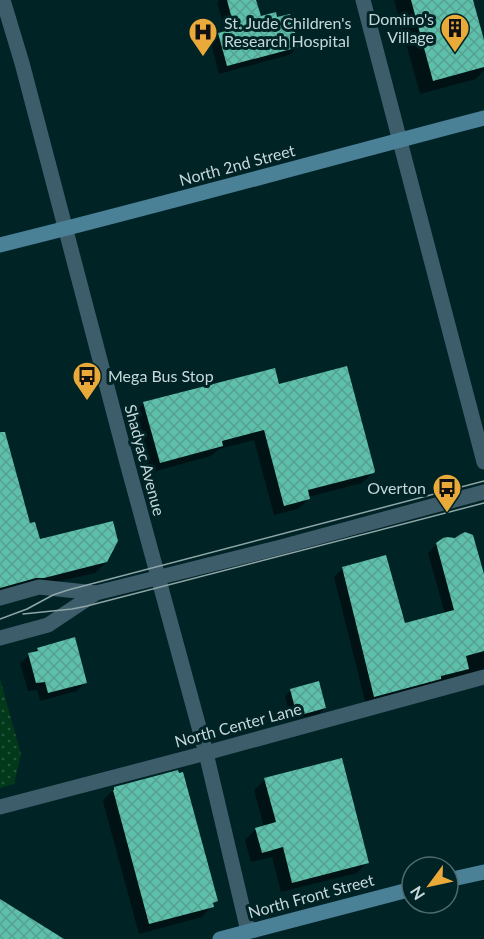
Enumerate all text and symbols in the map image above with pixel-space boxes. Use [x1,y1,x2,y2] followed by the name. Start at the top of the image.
[368,9,434,46] place label: Domino's Village
[439,12,471,54] building icon: Domino's Village
[224,13,351,50] place label: St. Jude Children's Research Hospital
[187,16,219,58] hospital icon: St. Jude Children's Research Hospital
[177,140,297,189] street label: North 2nd Street
[71,360,103,402] bus stop icon: Mega Bus Stop
[108,366,214,385] place label: Mega Bus Stop
[121,402,169,518] street label: Shadyac Avenue
[431,472,463,514] bus stop icon: Overton
[367,478,426,497] place label: Overton
[172,698,303,751] street label: North Center Lane
[400,855,460,915] north arrow
[246,870,376,921] street label: North Front Street
[406,883,428,904] text: N

